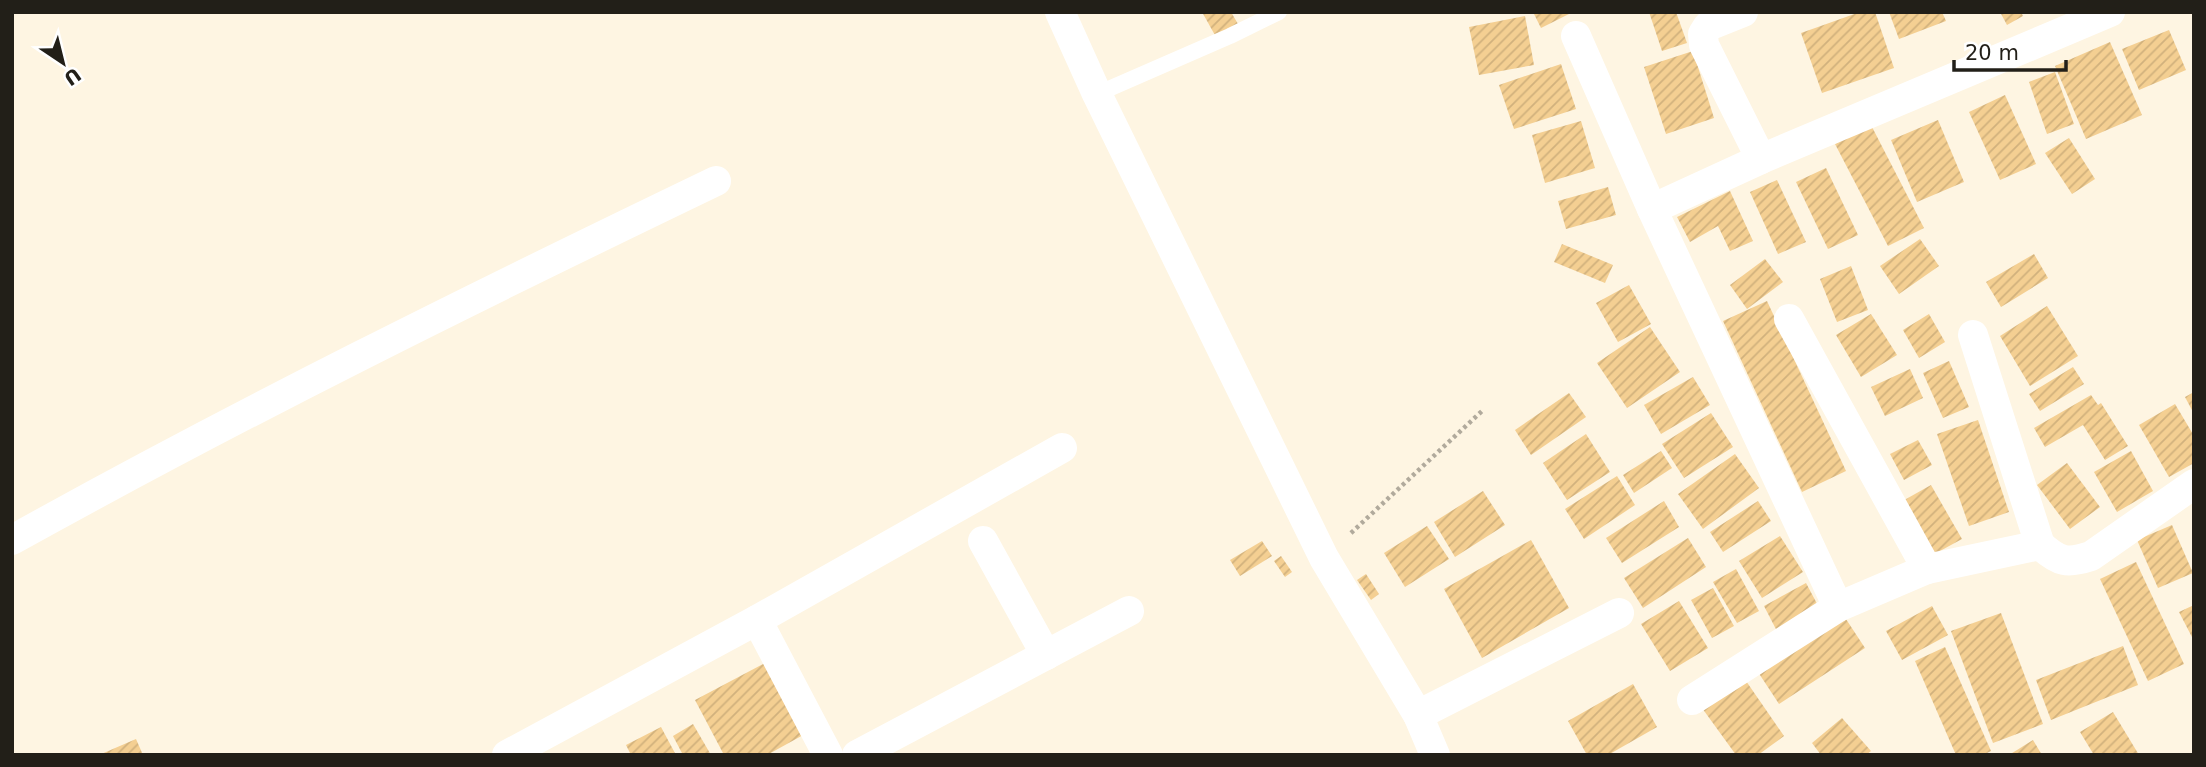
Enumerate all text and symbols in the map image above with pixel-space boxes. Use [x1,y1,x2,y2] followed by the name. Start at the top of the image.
[28,28,98,98] north arrow
[1954,28,2066,72] scale bar
[1965,41,2019,65] text: 20 m
[60,63,85,90] text: U

